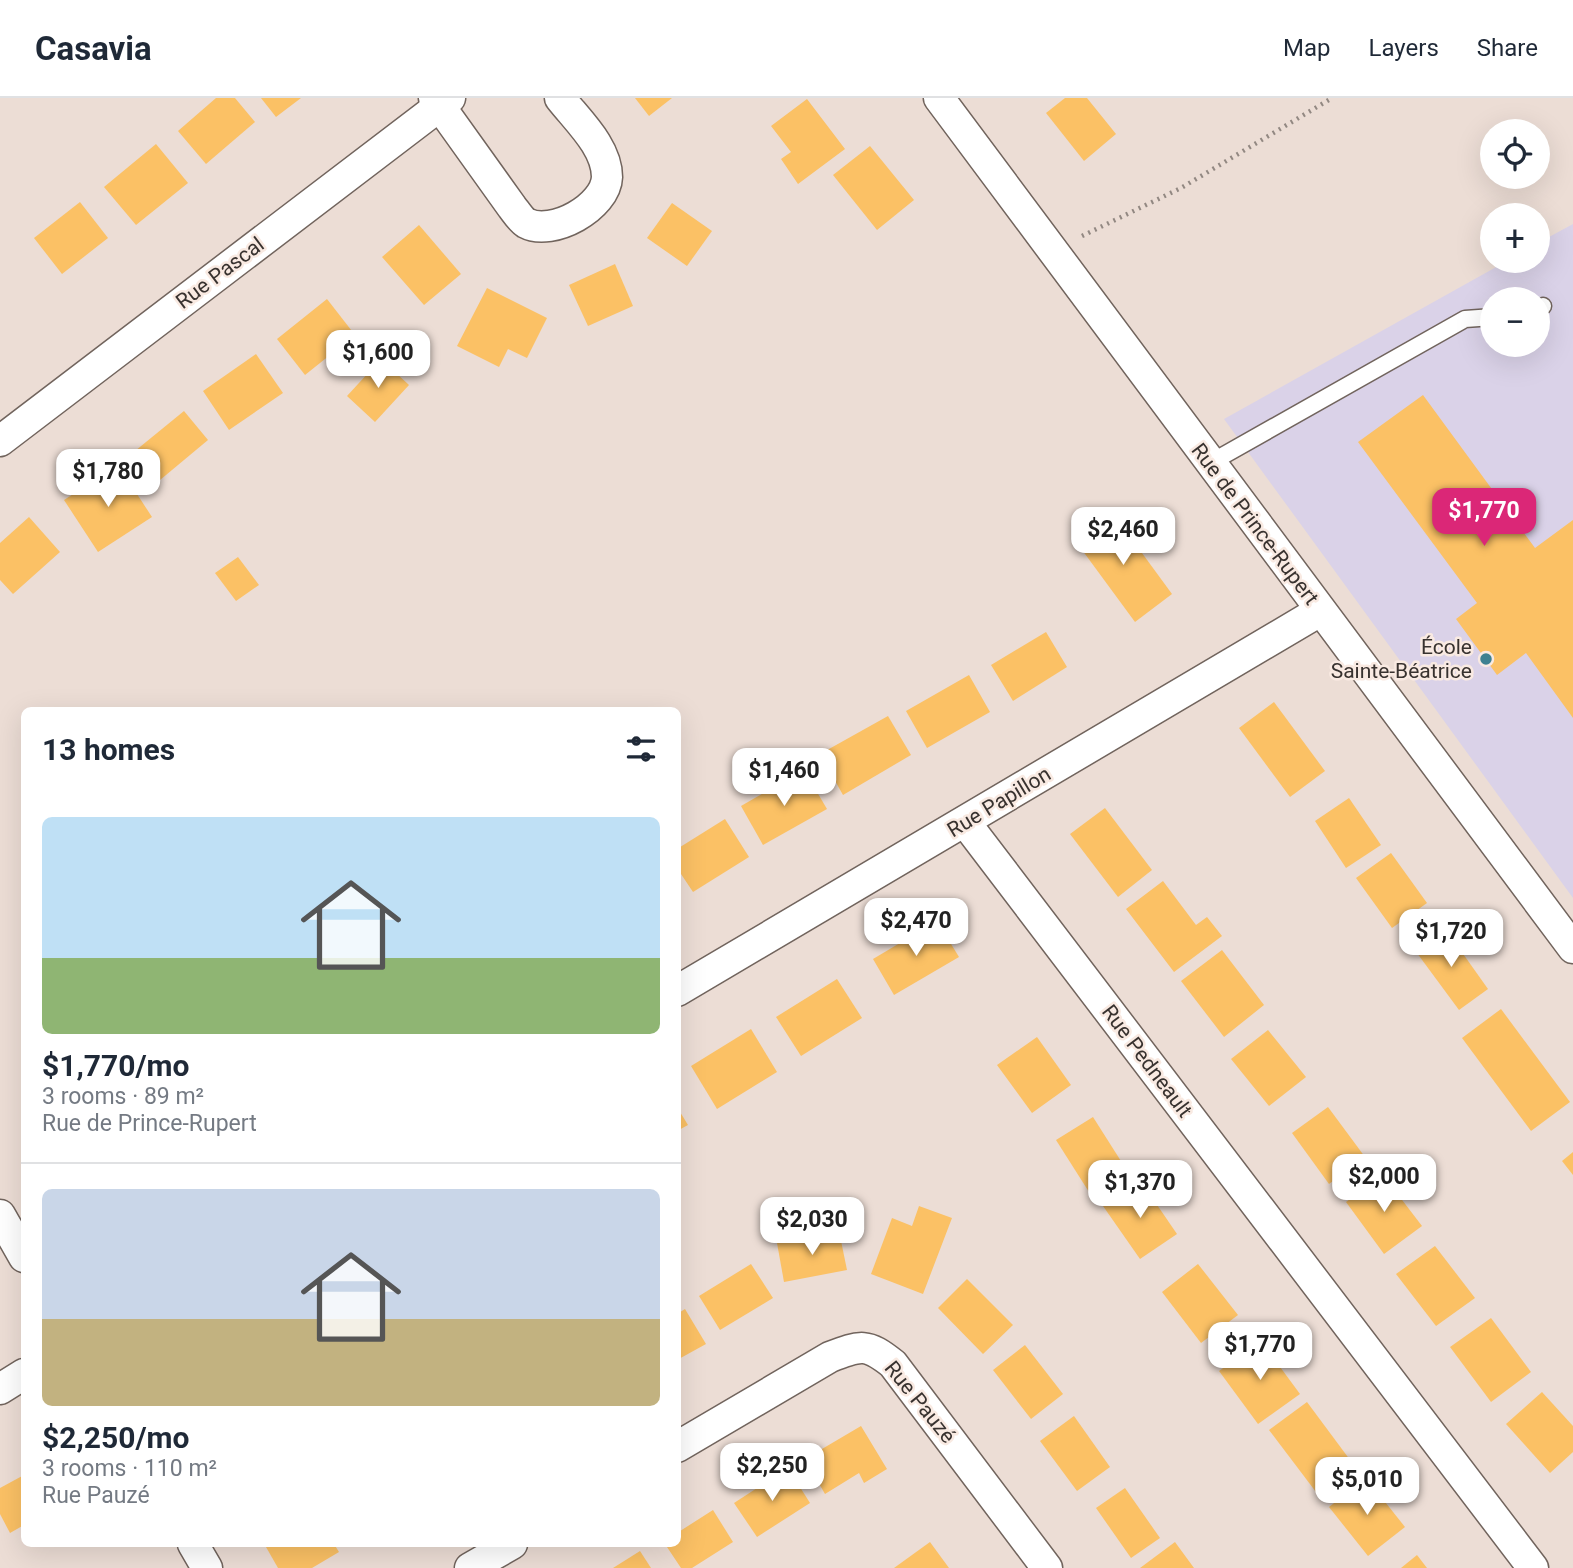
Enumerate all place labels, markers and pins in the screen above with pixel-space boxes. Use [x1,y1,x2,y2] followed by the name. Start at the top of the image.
[321,330,435,390] pin: $1,600
[51,450,165,509] pin: $1,780
[1427,489,1541,548] pin: $1,770
[1066,508,1180,567] pin: $2,460
[1331,635,1472,683] place label: École Sainte-Béatrice
[1478,651,1494,667] marker: École Sainte-Béatrice
[727,748,841,808] pin: $1,460
[859,898,973,958] pin: $2,470
[1394,910,1508,969] pin: $1,720
[1327,1154,1441,1214] pin: $2,000
[1083,1160,1197,1220] pin: $1,370
[755,1198,869,1257] pin: $2,030
[1203,1322,1317,1382] pin: $1,770
[715,1444,829,1503] pin: $2,250
[1310,1458,1424,1517] pin: $5,010

